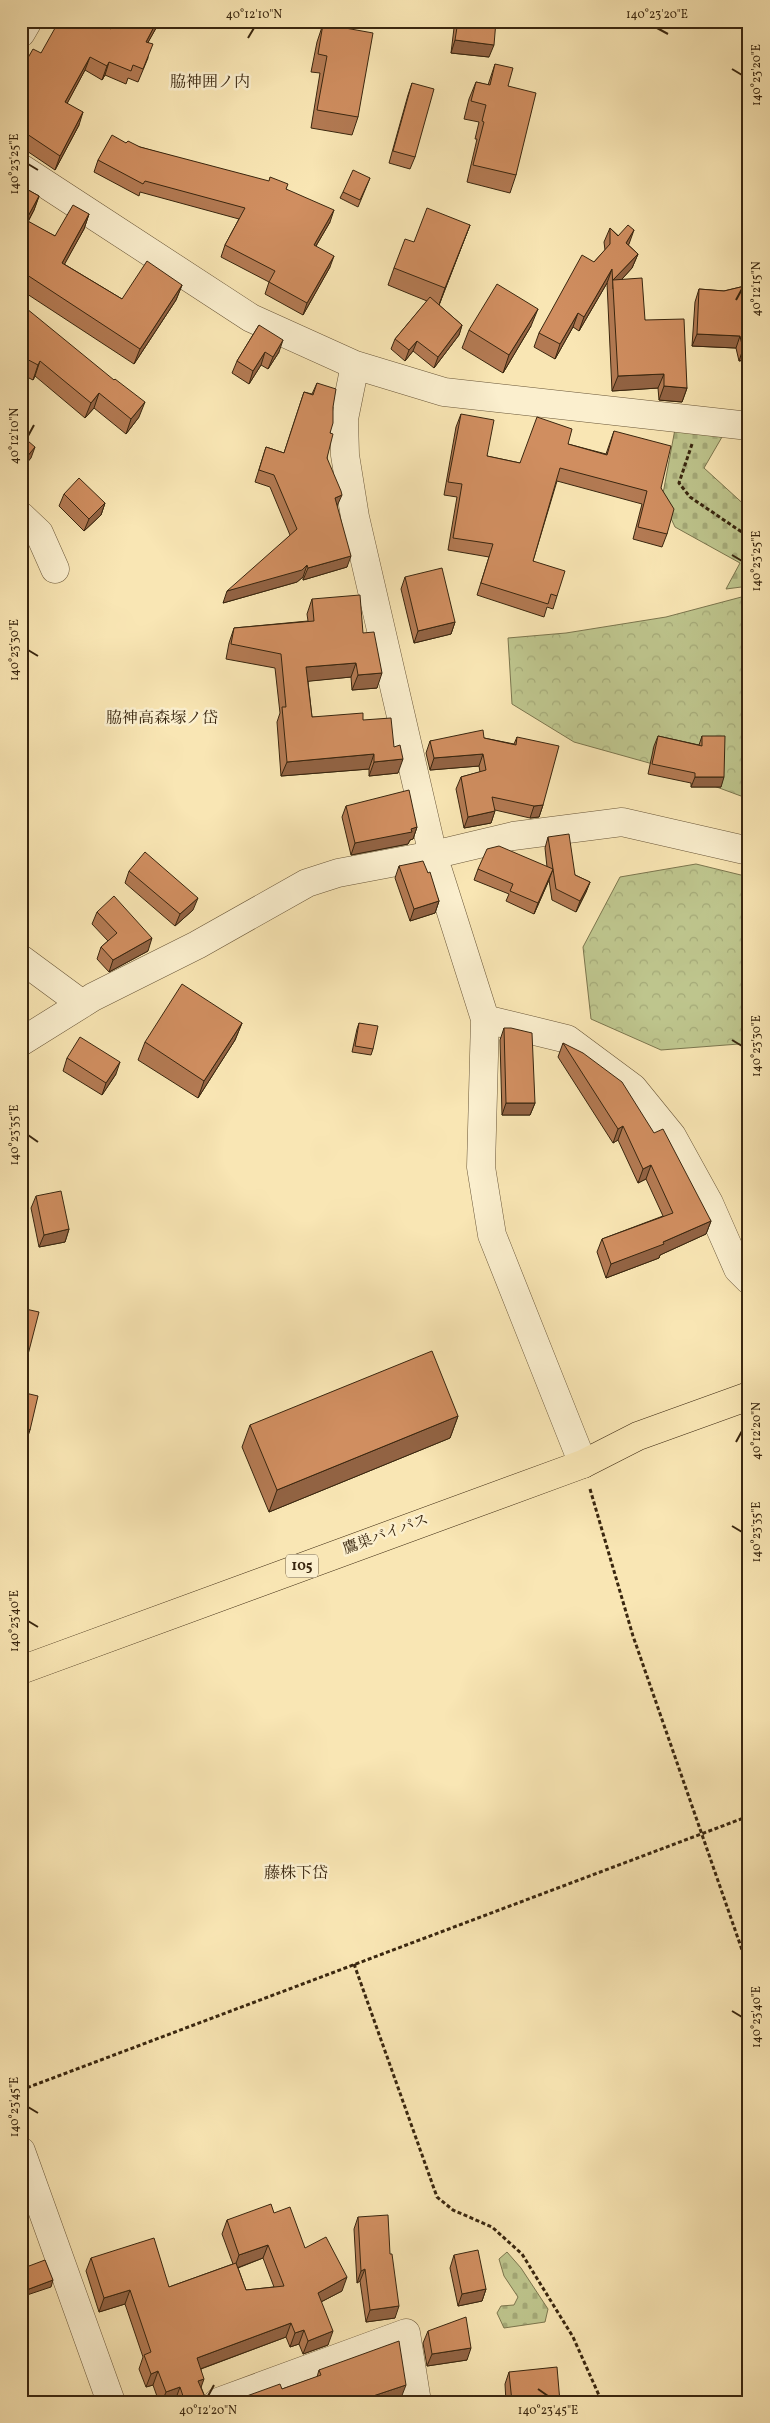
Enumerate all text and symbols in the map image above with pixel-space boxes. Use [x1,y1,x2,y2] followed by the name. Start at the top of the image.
[226,7,282,23] text: 40°12'10"N
[626,7,688,23] text: 140°23'20"E
[749,44,765,106] text: 140°23'20"E
[170,72,250,94] district label: 脇神囲ノ内
[7,134,23,194] text: 140°23'25"E
[749,261,765,317] text: 40°12'15"N
[7,408,23,464] text: 40°12'10"N
[749,531,765,591] text: 140°23'25"E
[7,619,23,681] text: 140°23'30"E
[106,708,218,730] district label: 脇神高森塚ノ岱
[749,1015,765,1077] text: 140°23'30"E
[7,1105,23,1165] text: 140°23'35"E
[749,1402,765,1460] text: 40°12'20"N
[749,1502,765,1562] text: 140°23'35"E
[340,1510,432,1560] street label: 鷹巣バイパス
[286,1554,318,1578] road number: 105
[7,1590,23,1652] text: 140°23'40"E
[264,1863,328,1885] district label: 藤株下岱
[749,1986,765,2048] text: 140°23'40"E
[7,2077,23,2137] text: 140°23'45"E
[179,2403,237,2419] text: 40°12'20"N
[518,2403,578,2419] text: 140°23'45"E

